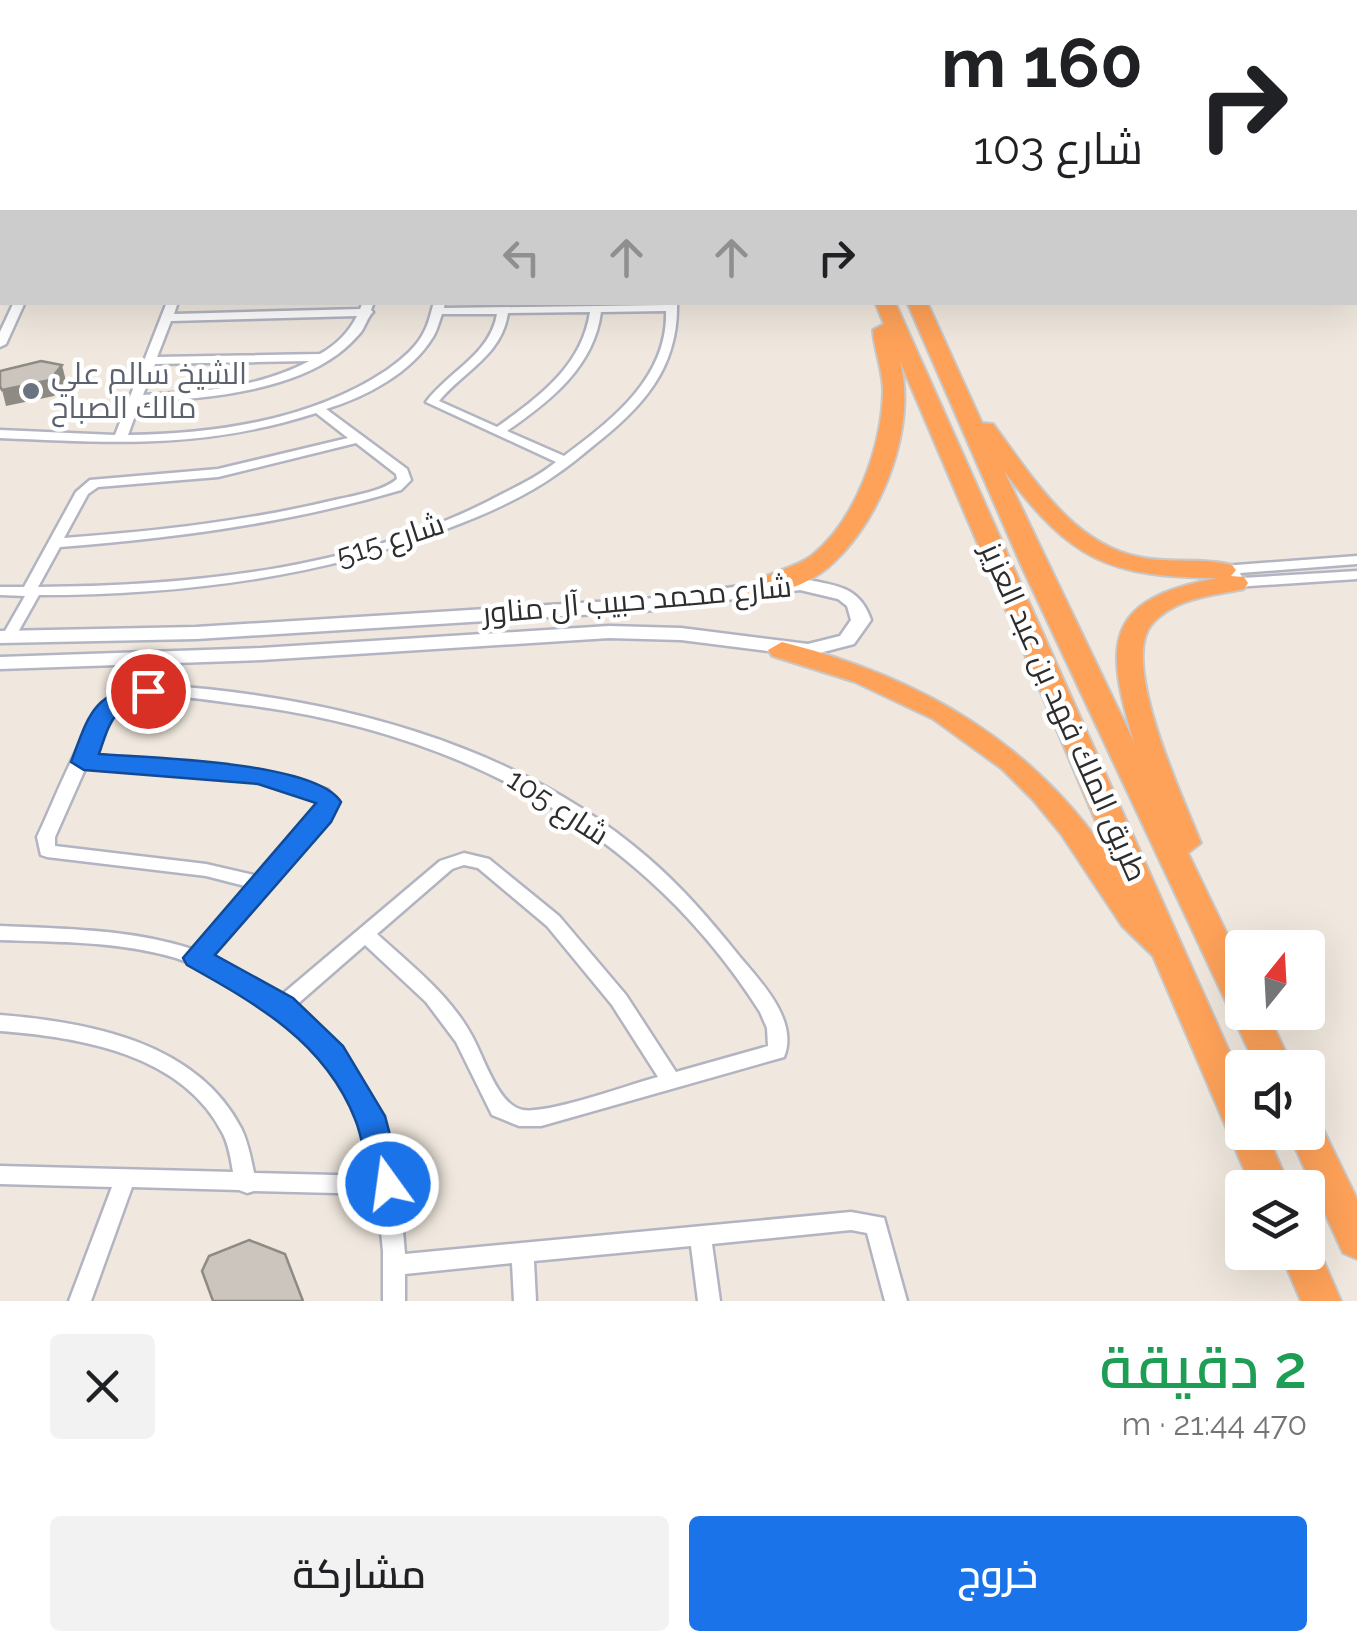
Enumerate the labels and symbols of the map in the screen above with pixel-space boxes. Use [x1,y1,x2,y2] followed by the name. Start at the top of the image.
[51,356,247,428] place label: الشيخ سالم علي مالك الصباح
[20,380,42,402] marker: الشيخ سالم علي مالك الصباح
[332,506,449,576] street label: شارع 515
[972,535,1155,887] street label: طريق الملك فهد بن عبد العزيز
[479,569,793,634] street label: شارع محمد حبيب آل مناور
[106,649,191,734] pin
[500,761,615,855] street label: شارع 105
[1225,930,1325,1030] north arrow
[336,1132,440,1236] position arrow

